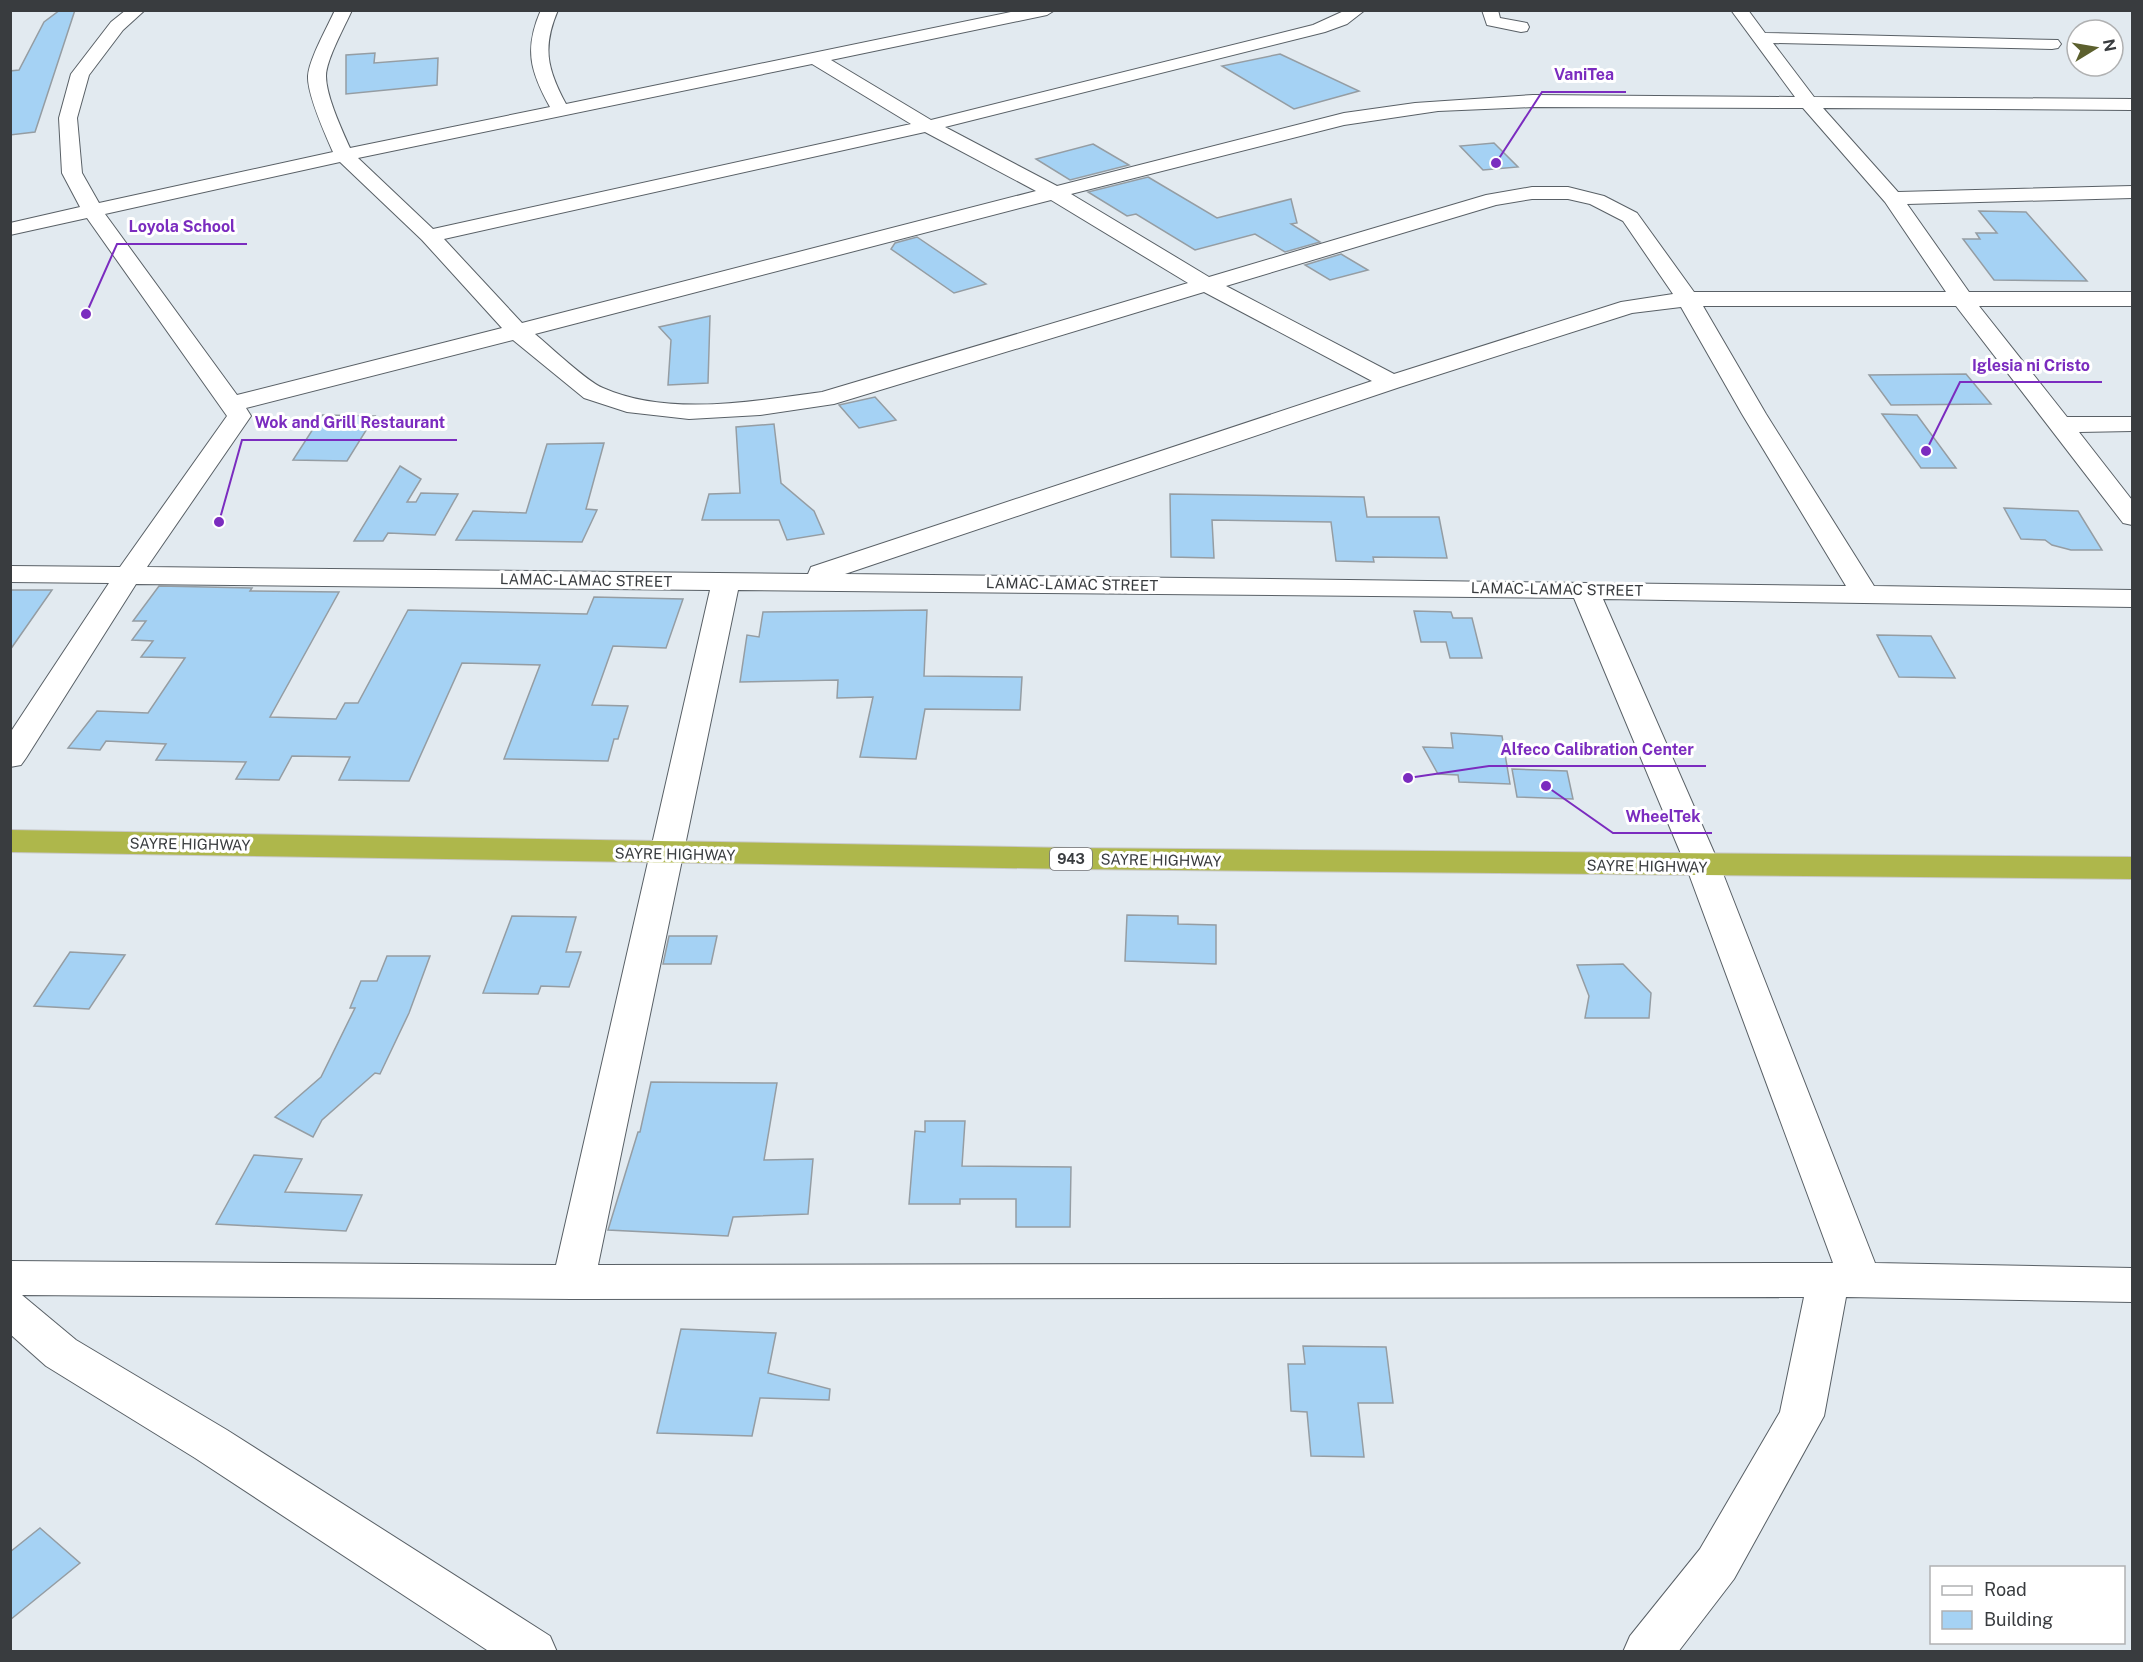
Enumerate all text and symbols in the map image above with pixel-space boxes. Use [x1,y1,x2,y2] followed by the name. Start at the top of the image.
[2065,18,2125,78] north arrow
[2099,37,2120,53] text: N
[1542,58,1626,92] callout: VaniTea
[1554,65,1614,84] text: VaniTea
[117,210,247,244] callout: Loyola School
[129,217,235,236] text: Loyola School
[1960,348,2102,382] callout: Iglesia ni Cristo
[1972,356,2090,375] text: Iglesia ni Cristo
[242,406,457,440] callout: Wok and Grill Restaurant
[255,413,446,432] text: Wok and Grill Restaurant
[500,570,673,590] street label: LAMAC-LAMAC STREET
[986,574,1159,594] street label: LAMAC-LAMAC STREET
[1471,579,1644,599] street label: LAMAC-LAMAC STREET
[1489,732,1706,766] callout: Alfeco Calibration Center
[1500,740,1694,759] text: Alfeco Calibration Center
[1613,799,1712,833] callout: WheelTek
[1625,807,1701,826] text: WheelTek
[129,834,251,854] street label: SAYRE HIGHWAY
[614,844,736,864] street label: SAYRE HIGHWAY
[1050,848,1092,870] road number: 943
[1100,850,1222,870] street label: SAYRE HIGHWAY
[1586,856,1708,876] street label: SAYRE HIGHWAY
[1930,1566,2125,1644] legend
[1984,1579,2027,1600] text: Road
[1984,1609,2053,1630] text: Building

